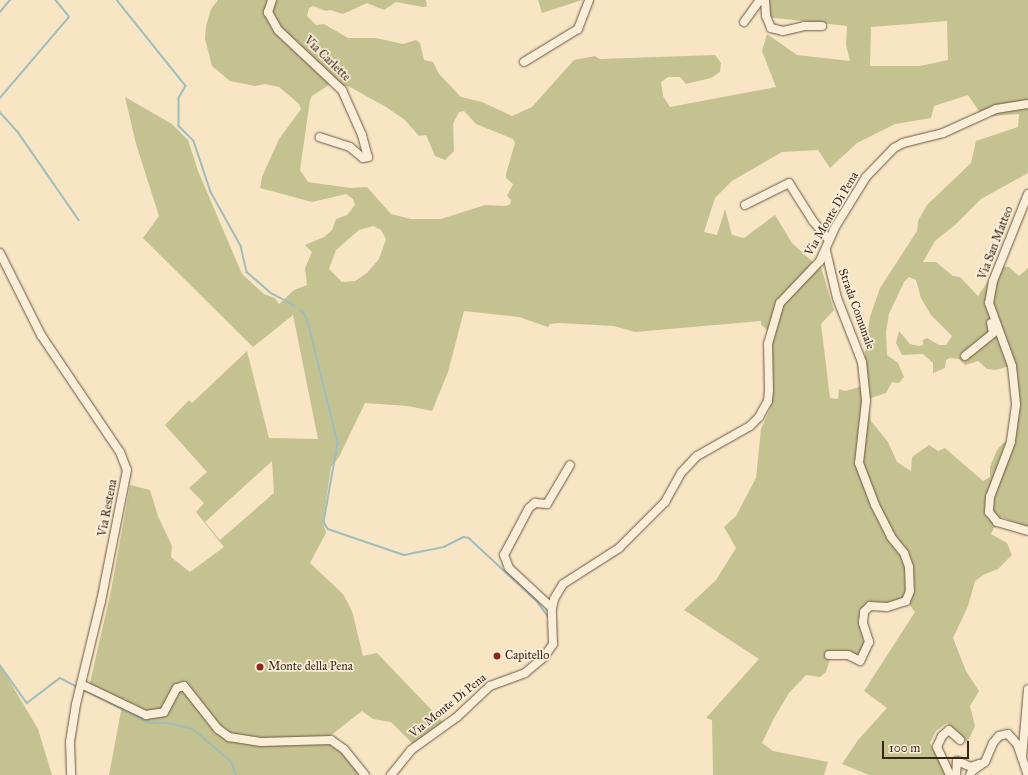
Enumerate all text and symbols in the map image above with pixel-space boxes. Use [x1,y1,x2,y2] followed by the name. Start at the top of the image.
[301,33,353,85] street label: Via Carlette
[802,170,862,258] street label: Via Monte Di Pena
[975,204,1017,282] street label: Via San Matteo
[835,267,877,351] street label: Strada Comunale
[95,478,121,538] street label: Via Restena
[505,649,549,663] place label: Capitello
[492,651,502,661] marker: Capitello
[268,660,353,674] place label: Monte della Pena
[255,662,265,672] marker: Monte della Pena
[407,671,489,741] street label: Via Monte Di Pena
[884,733,971,759] scale bar
[889,741,920,755] text: 100 m

